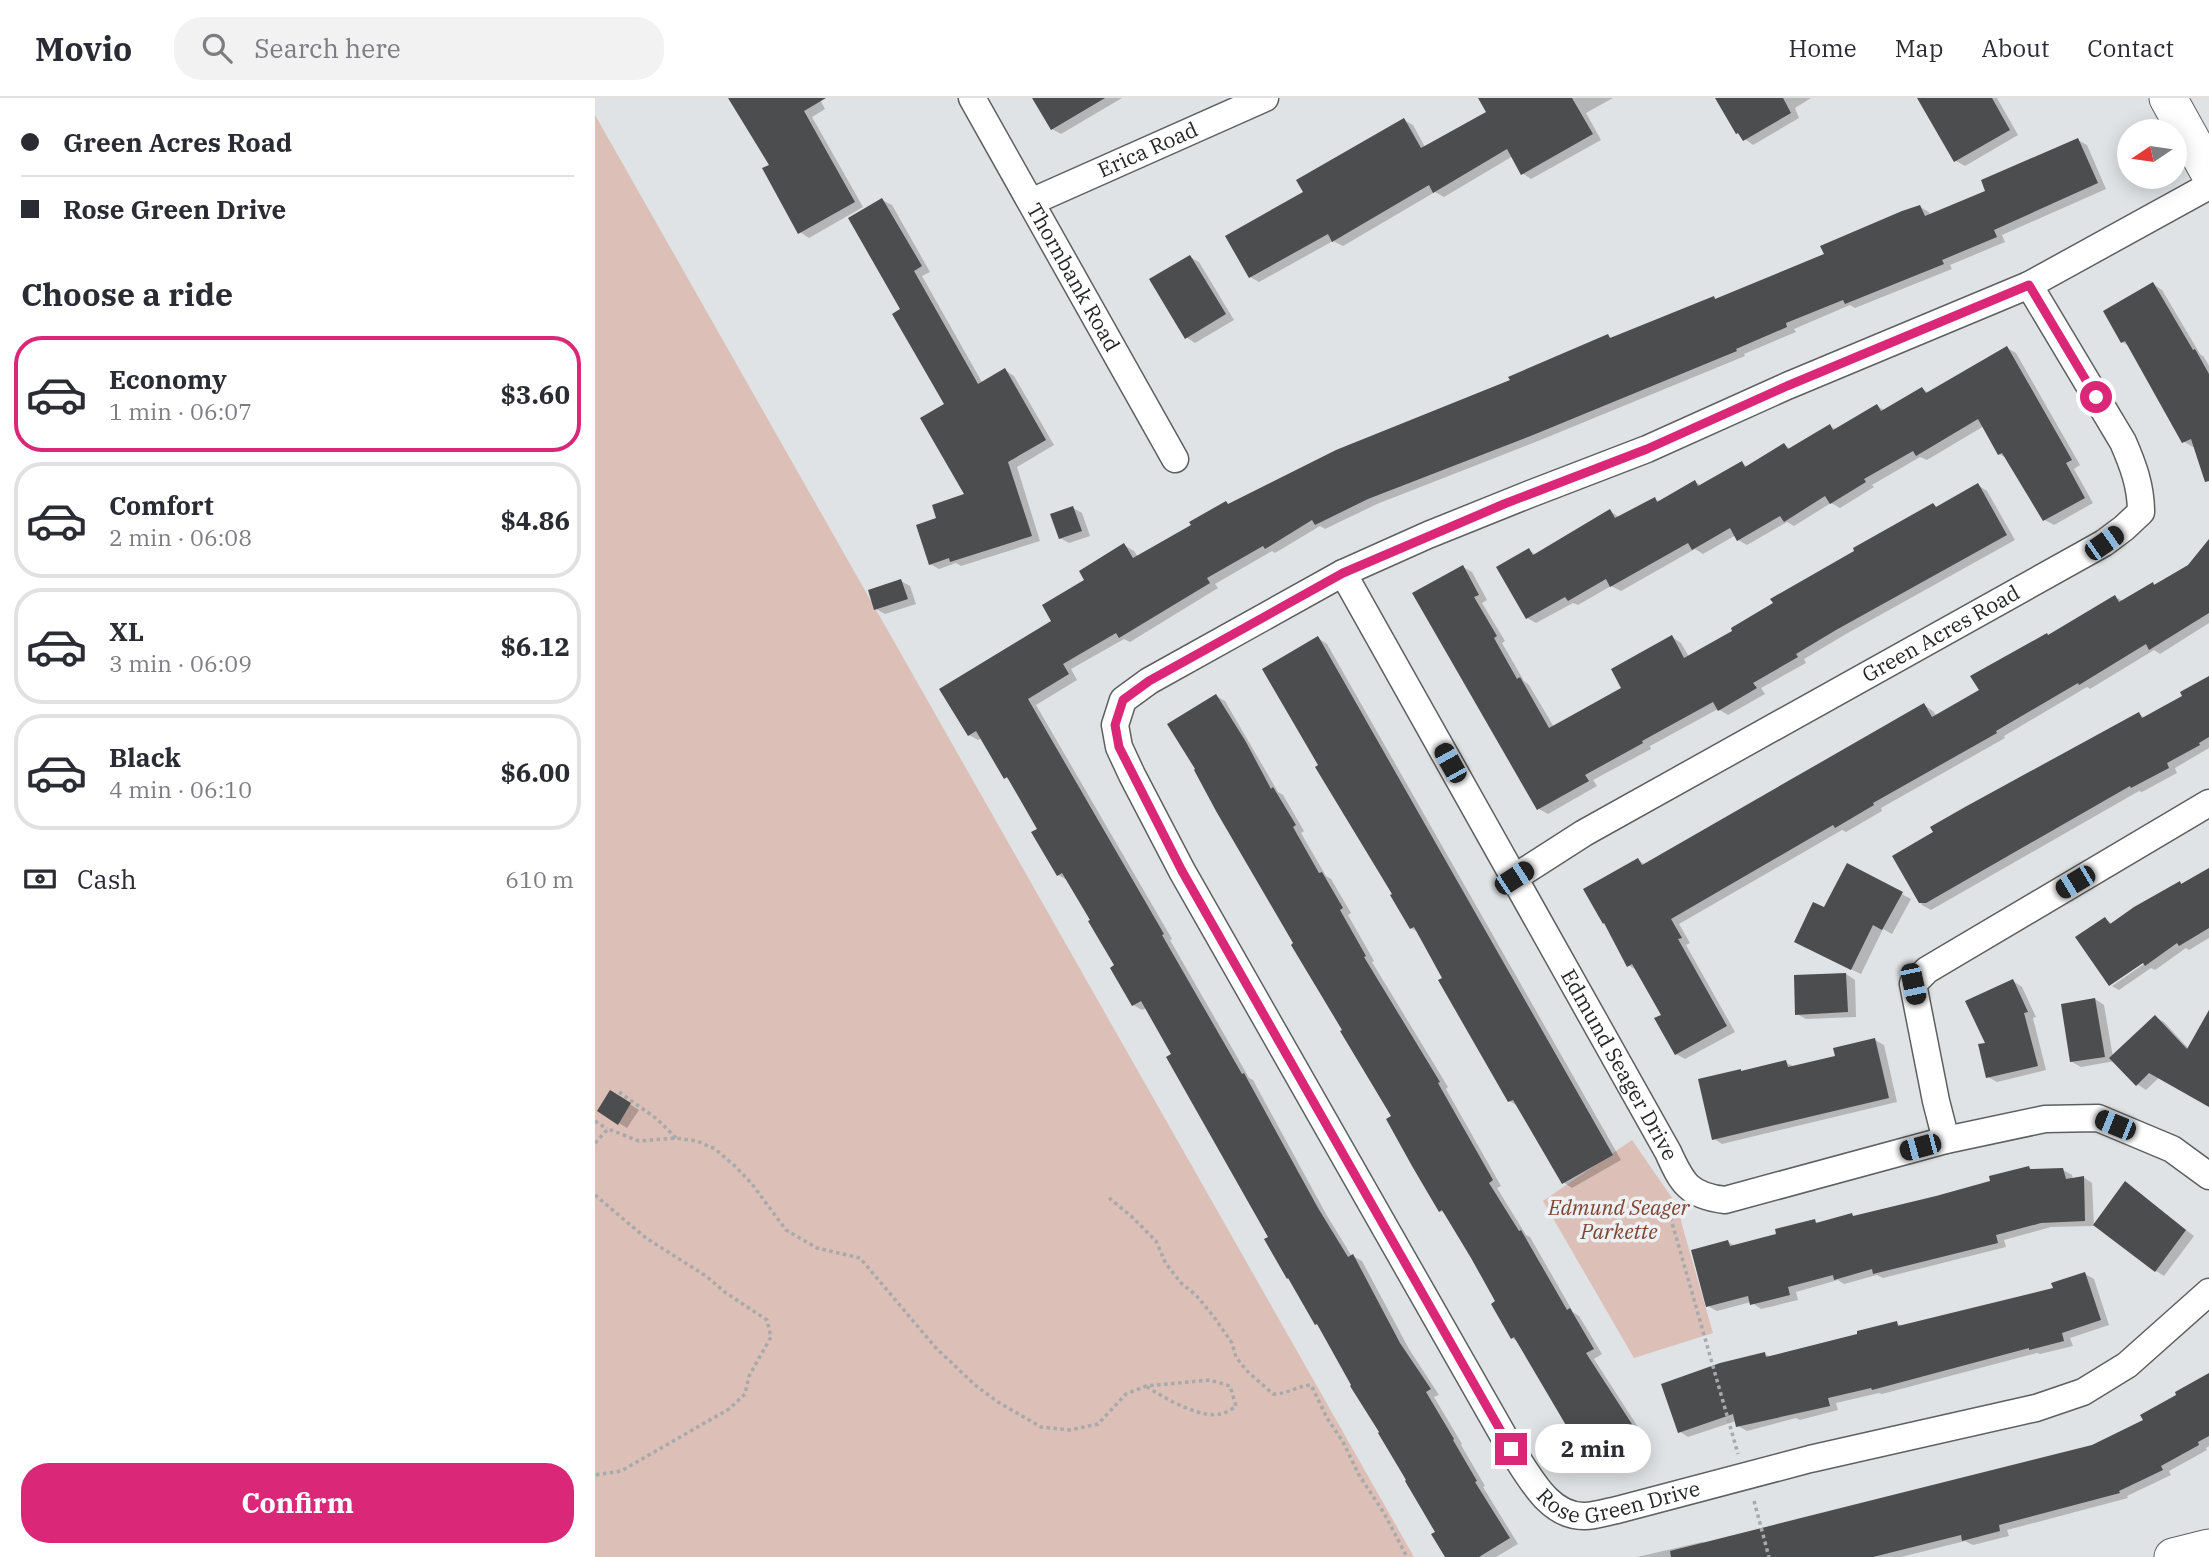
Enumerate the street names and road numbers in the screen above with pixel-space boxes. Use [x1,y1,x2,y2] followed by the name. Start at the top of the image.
[1093,115,1202,184] street label: Erica Road
[1021,198,1127,357] street label: Thornbank Road
[1857,578,2025,688] street label: Green Acres Road
[1555,964,1685,1164] street label: Edmund Seager Drive
[1538,1472,1708,1498] street label: Rose Green Drive

